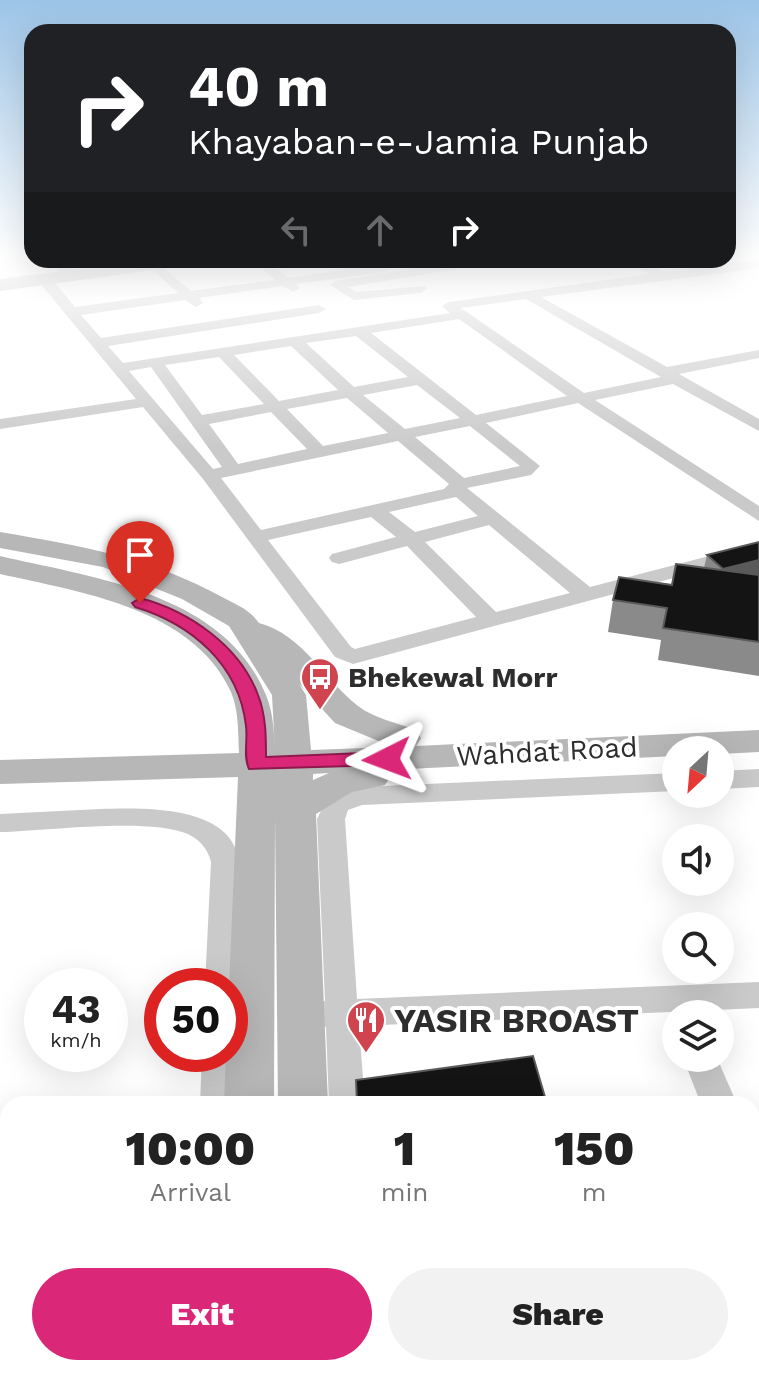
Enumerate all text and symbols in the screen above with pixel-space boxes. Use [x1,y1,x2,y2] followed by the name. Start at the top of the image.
[188,54,329,120] text: 40 m
[56,56,160,160] icon: right
[188,121,649,163] text: Khayaban-e-Jamia Punjab
[274,208,318,252] icon: left
[358,208,402,252] icon: ahead
[442,208,486,252] icon: right
[106,521,174,603] pin
[118,533,162,577] icon: arrive
[299,656,341,711] bus stop icon: Bhekewal Morr
[348,661,557,694] place label: Bhekewal Morr
[345,717,429,801] position arrow
[456,730,638,773] street label: Wahdat Road
[662,736,734,808] north arrow
[662,736,734,1072] map controls
[662,824,734,896] button: sound
[662,912,734,984] button: search
[144,968,248,1072] speed limit sign: 50
[51,986,101,1033] text: 43
[345,999,387,1054] restaurant icon: YASIR BROAST
[394,1000,639,1040] place label: YASIR BROAST
[662,1000,734,1072] button: layers
[50,1028,102,1052] text: km/h
[125,1120,255,1177] text: 10:00
[394,1120,415,1177] text: 1
[554,1120,635,1177] text: 150
[150,1177,231,1207] text: Arrival
[381,1177,428,1207] text: min
[582,1177,607,1207] text: m
[32,1268,372,1360] button: Exit
[388,1268,728,1360] button: Share

